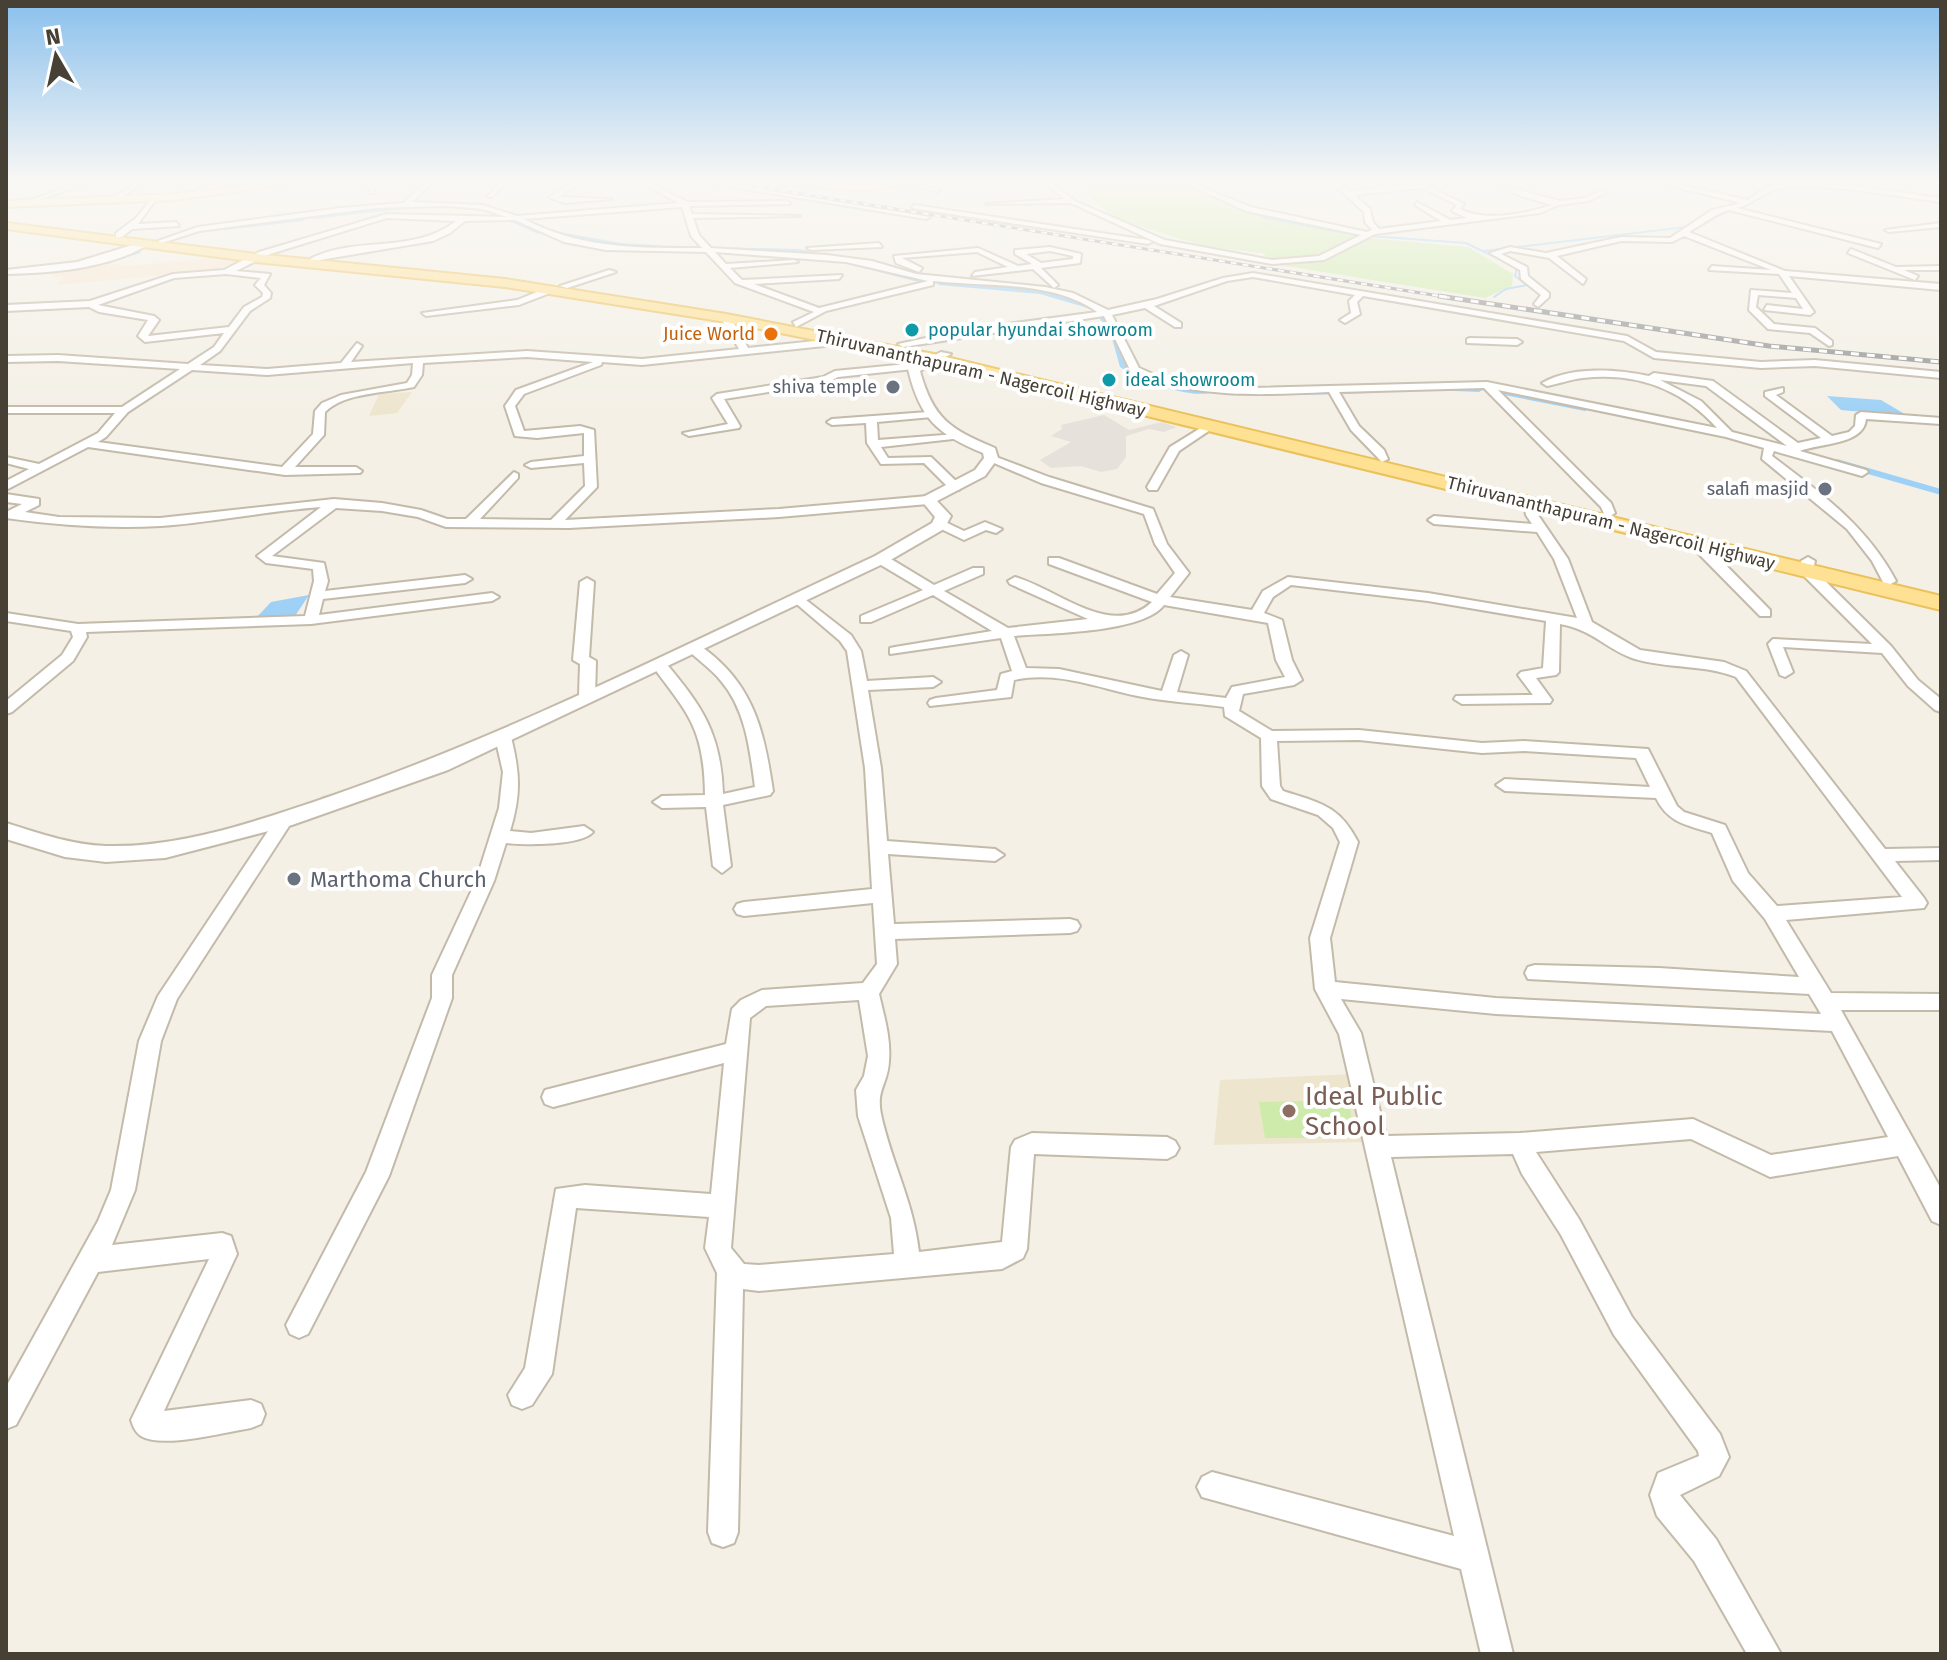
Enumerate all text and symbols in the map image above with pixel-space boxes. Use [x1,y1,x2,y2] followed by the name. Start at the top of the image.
[16,16,96,96] north arrow
[44,22,62,51] text: N
[928,319,1153,341] place label: popular hyundai showroom
[903,321,921,339] marker: popular hyundai showroom
[663,323,755,345] place label: Juice World
[814,324,1148,422] street label: Thiruvananthapuram - Nagercoil Highway
[762,325,780,343] marker: Juice World
[1125,369,1255,391] place label: ideal showroom
[1100,371,1118,389] marker: ideal showroom
[773,376,877,398] place label: shiva temple
[884,378,902,396] marker: shiva temple
[1445,472,1777,575] street label: Thiruvananthapuram - Nagercoil Highway
[1707,478,1809,500] place label: salafi masjid
[1816,480,1834,498] marker: salafi masjid
[310,866,487,893] place label: Marthoma Church
[285,870,303,888] marker: Marthoma Church
[1305,1081,1443,1142] place label: Ideal Public School
[1280,1102,1298,1120] marker: Ideal Public School

